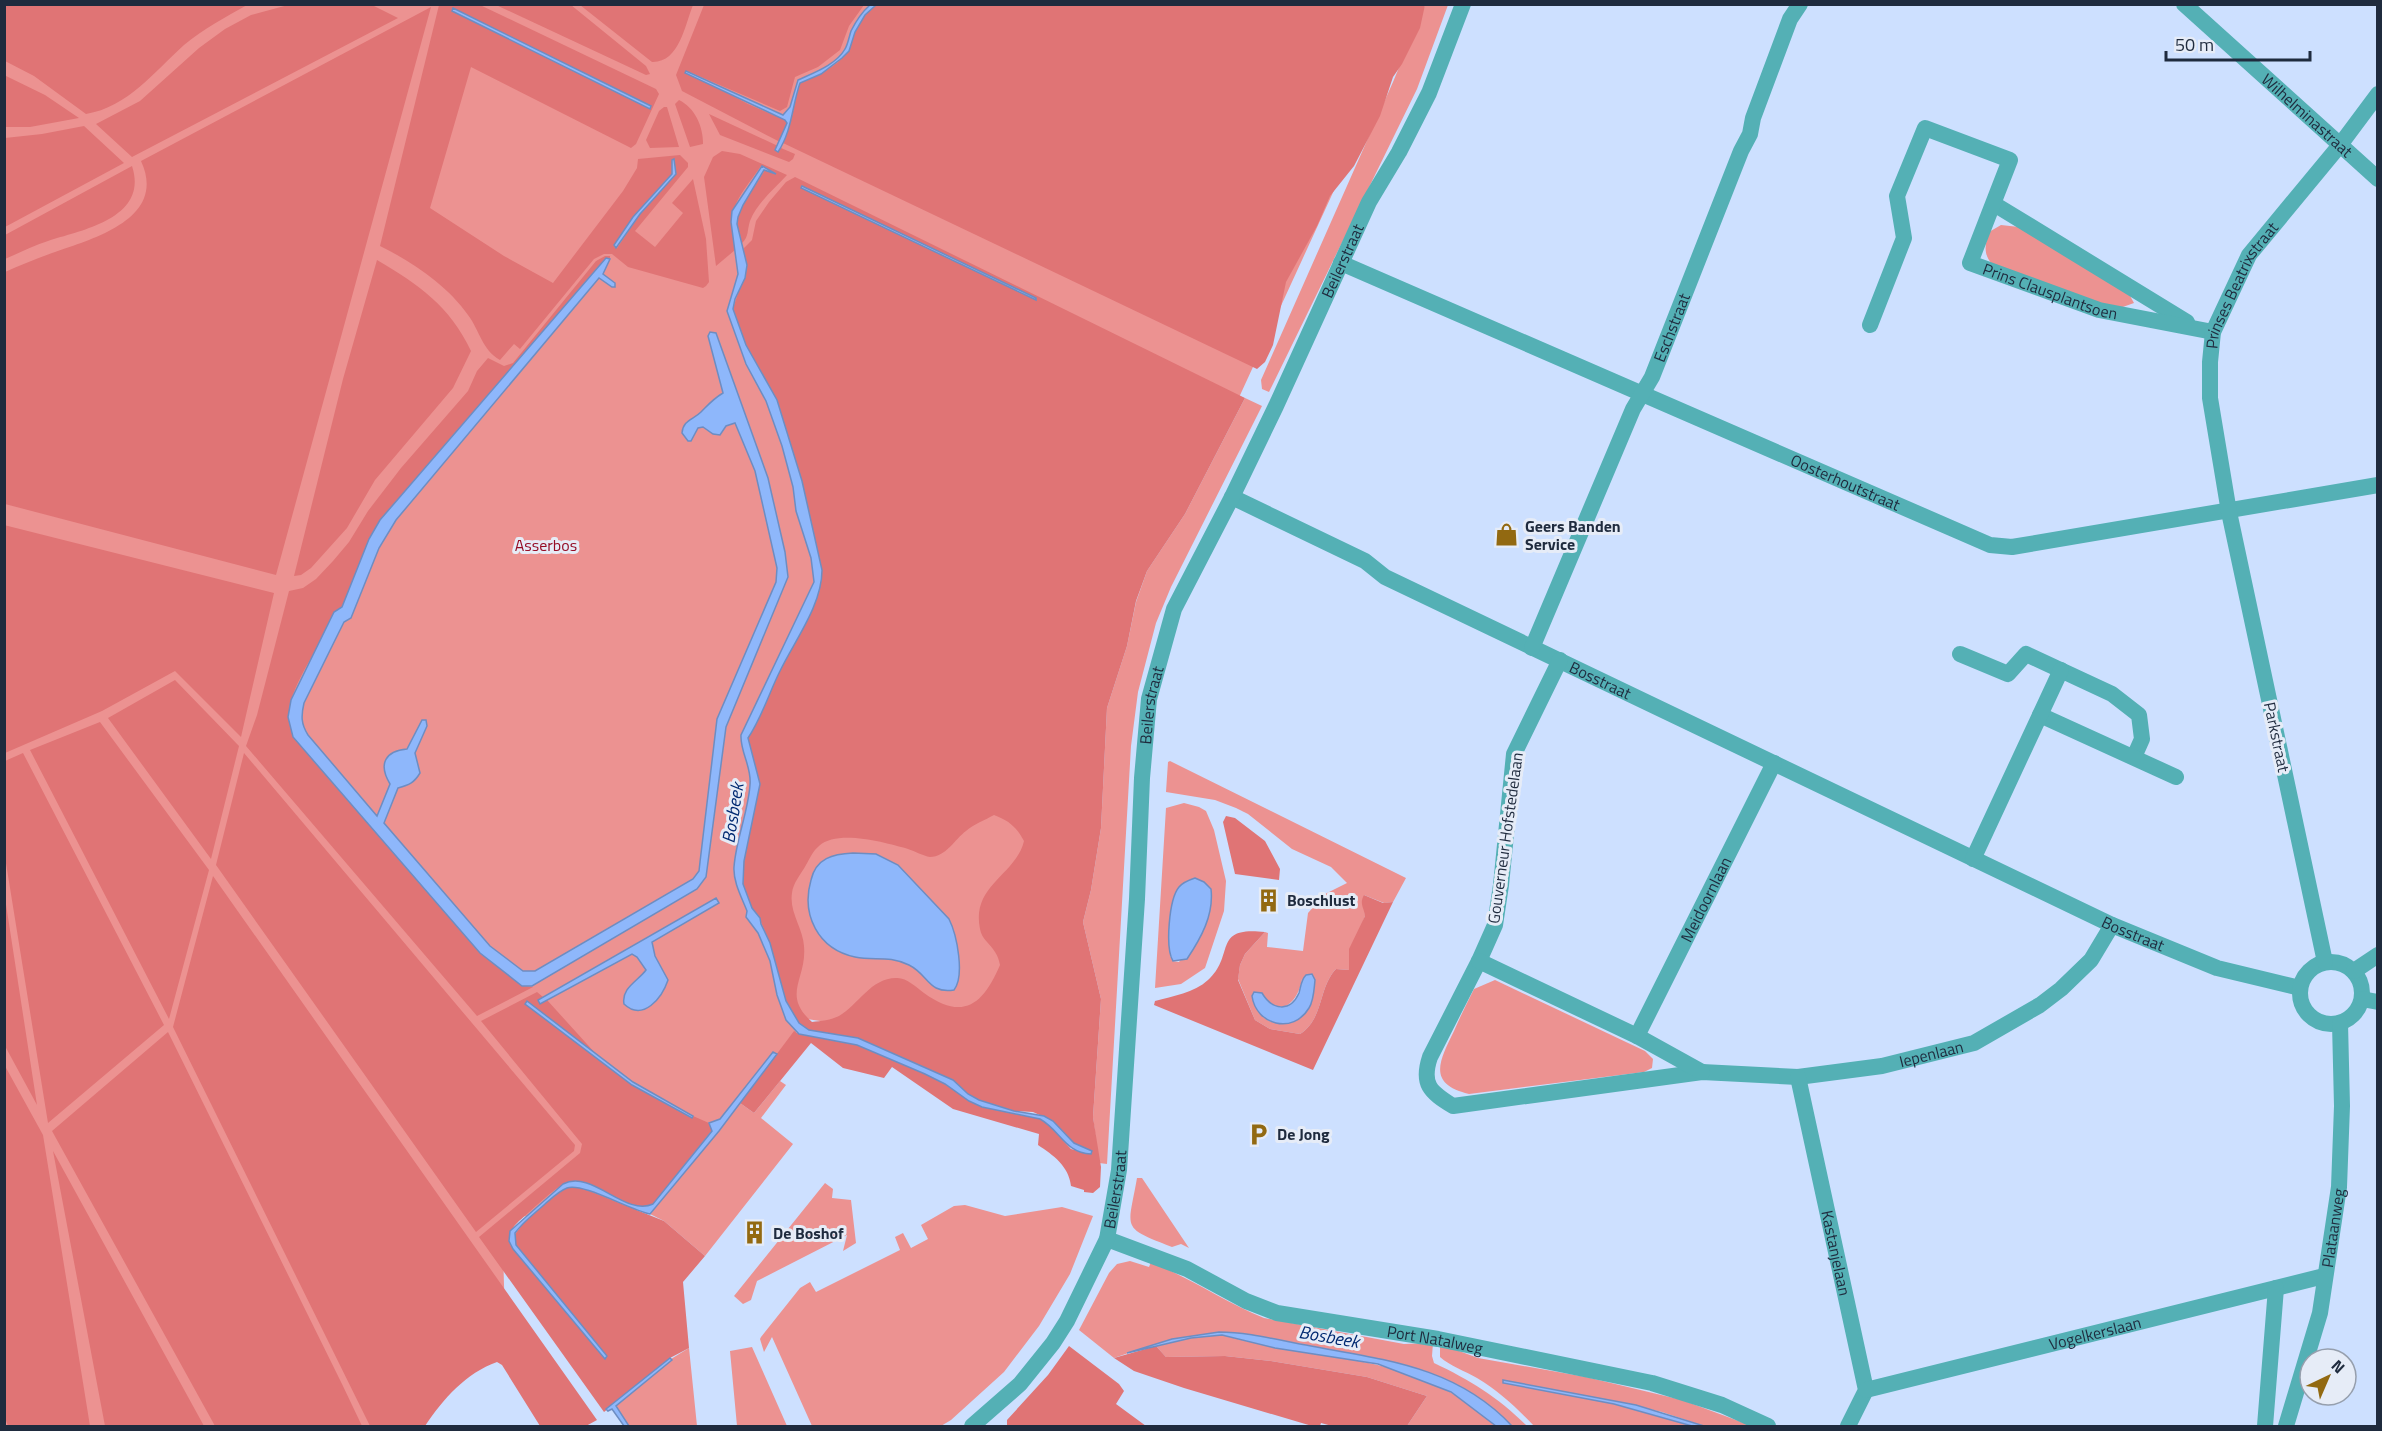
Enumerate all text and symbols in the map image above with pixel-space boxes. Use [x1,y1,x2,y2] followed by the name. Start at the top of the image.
[2166,24,2310,62] scale bar
[2175,31,2214,58] text: 50 m
[2256,68,2359,163] street label: Wilhelminastraat
[2199,216,2284,350] street label: Prinses Beatrixstraat
[1315,219,1370,302] street label: Beilerstraat
[1979,257,2120,325] street label: Prins Clausplantsoen
[1647,289,1696,365] street label: Eschstraat
[1787,448,1904,517] street label: Oosterhoutstraat
[1525,514,1621,556] place label: Geers Banden Service
[1494,522,1520,548] shop icon: Geers Banden Service
[515,533,577,557] park label: Asserbos
[1565,655,1636,705] street label: Bosstraat
[1133,663,1170,745] street label: Beilerstraat
[2258,700,2296,775] street label: Parkstraat
[1481,751,1529,925] street label: Gouverneur Hofstedelaan
[714,779,751,845] water label: Bosbeek
[1674,852,1737,946] street label: Meidoornlaan
[1256,887,1282,913] building icon: Boschlust
[1287,888,1356,912] place label: Boschlust
[2098,910,2169,957] street label: Bosstraat
[1897,1034,1966,1073] street label: Iepenlaan
[1246,1121,1272,1147] parking icon: De Jong
[1277,1122,1330,1146] place label: De Jong
[1097,1149,1132,1231] street label: Beilerstraat
[2315,1187,2351,1269] street label: Plataanweg
[1815,1208,1857,1298] street label: Kastanjelaan
[742,1220,768,1246] building icon: De Boshof
[773,1221,844,1245] place label: De Boshof
[2046,1310,2144,1356] street label: Vogelkerslaan
[1297,1318,1363,1355] water label: Bosbeek
[1385,1319,1485,1360] street label: Port Natalweg
[2298,1347,2358,1407] north arrow
[2326,1354,2351,1379] text: N

